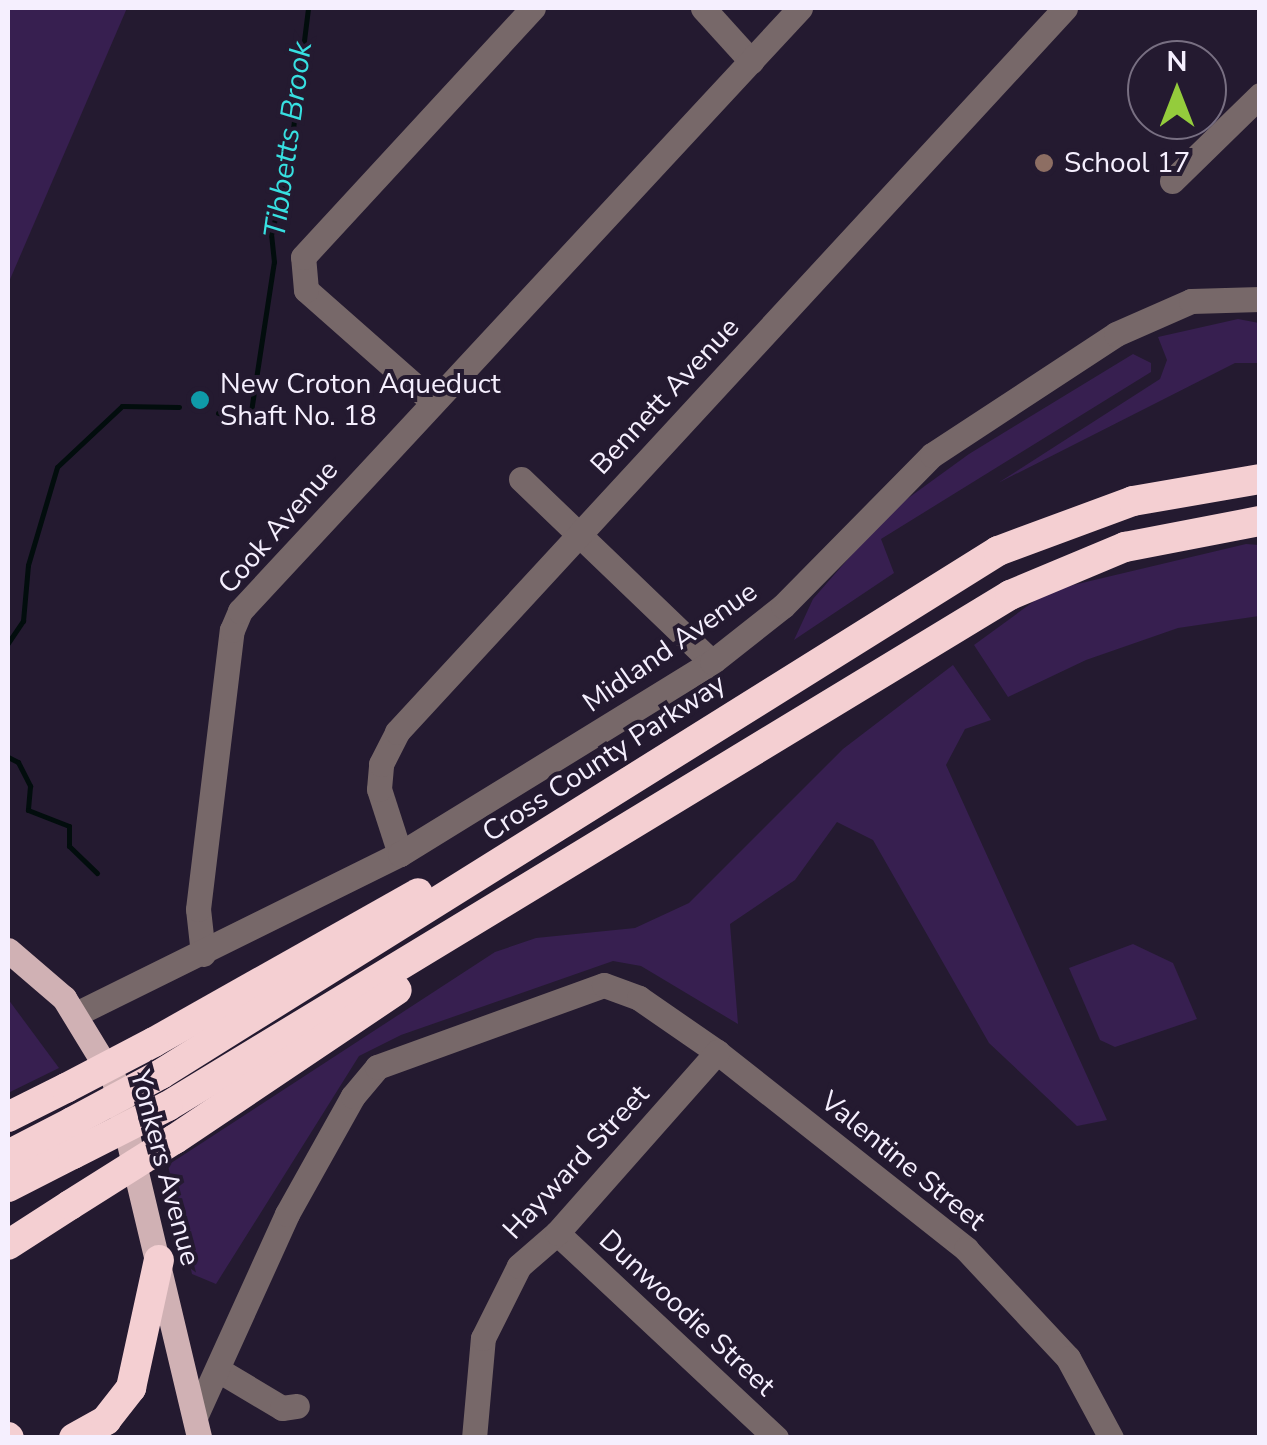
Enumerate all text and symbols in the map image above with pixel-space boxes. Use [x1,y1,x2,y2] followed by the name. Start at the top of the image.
[257,40,321,240] water label: Tibbetts Brook
[1127,40,1227,140] north arrow
[1167,43,1187,81] text: N
[1064,146,1190,180] place label: School 17
[1033,152,1055,174] marker: School 17
[584,311,746,481] street label: Bennett Avenue
[220,367,501,433] place label: New Croton Aqueduct Shaft No. 18
[189,389,211,411] marker: New Croton Aqueduct Shaft No. 18
[211,454,345,600] street label: Cook Avenue
[577,575,763,719] street label: Midland Avenue
[476,667,732,849] street label: Cross County Parkway
[123,1067,207,1269] street label: Yonkers Avenue
[496,1078,656,1246] street label: Hayward Street
[814,1084,992,1238] street label: Valentine Street
[592,1223,782,1403] street label: Dunwoodie Street

